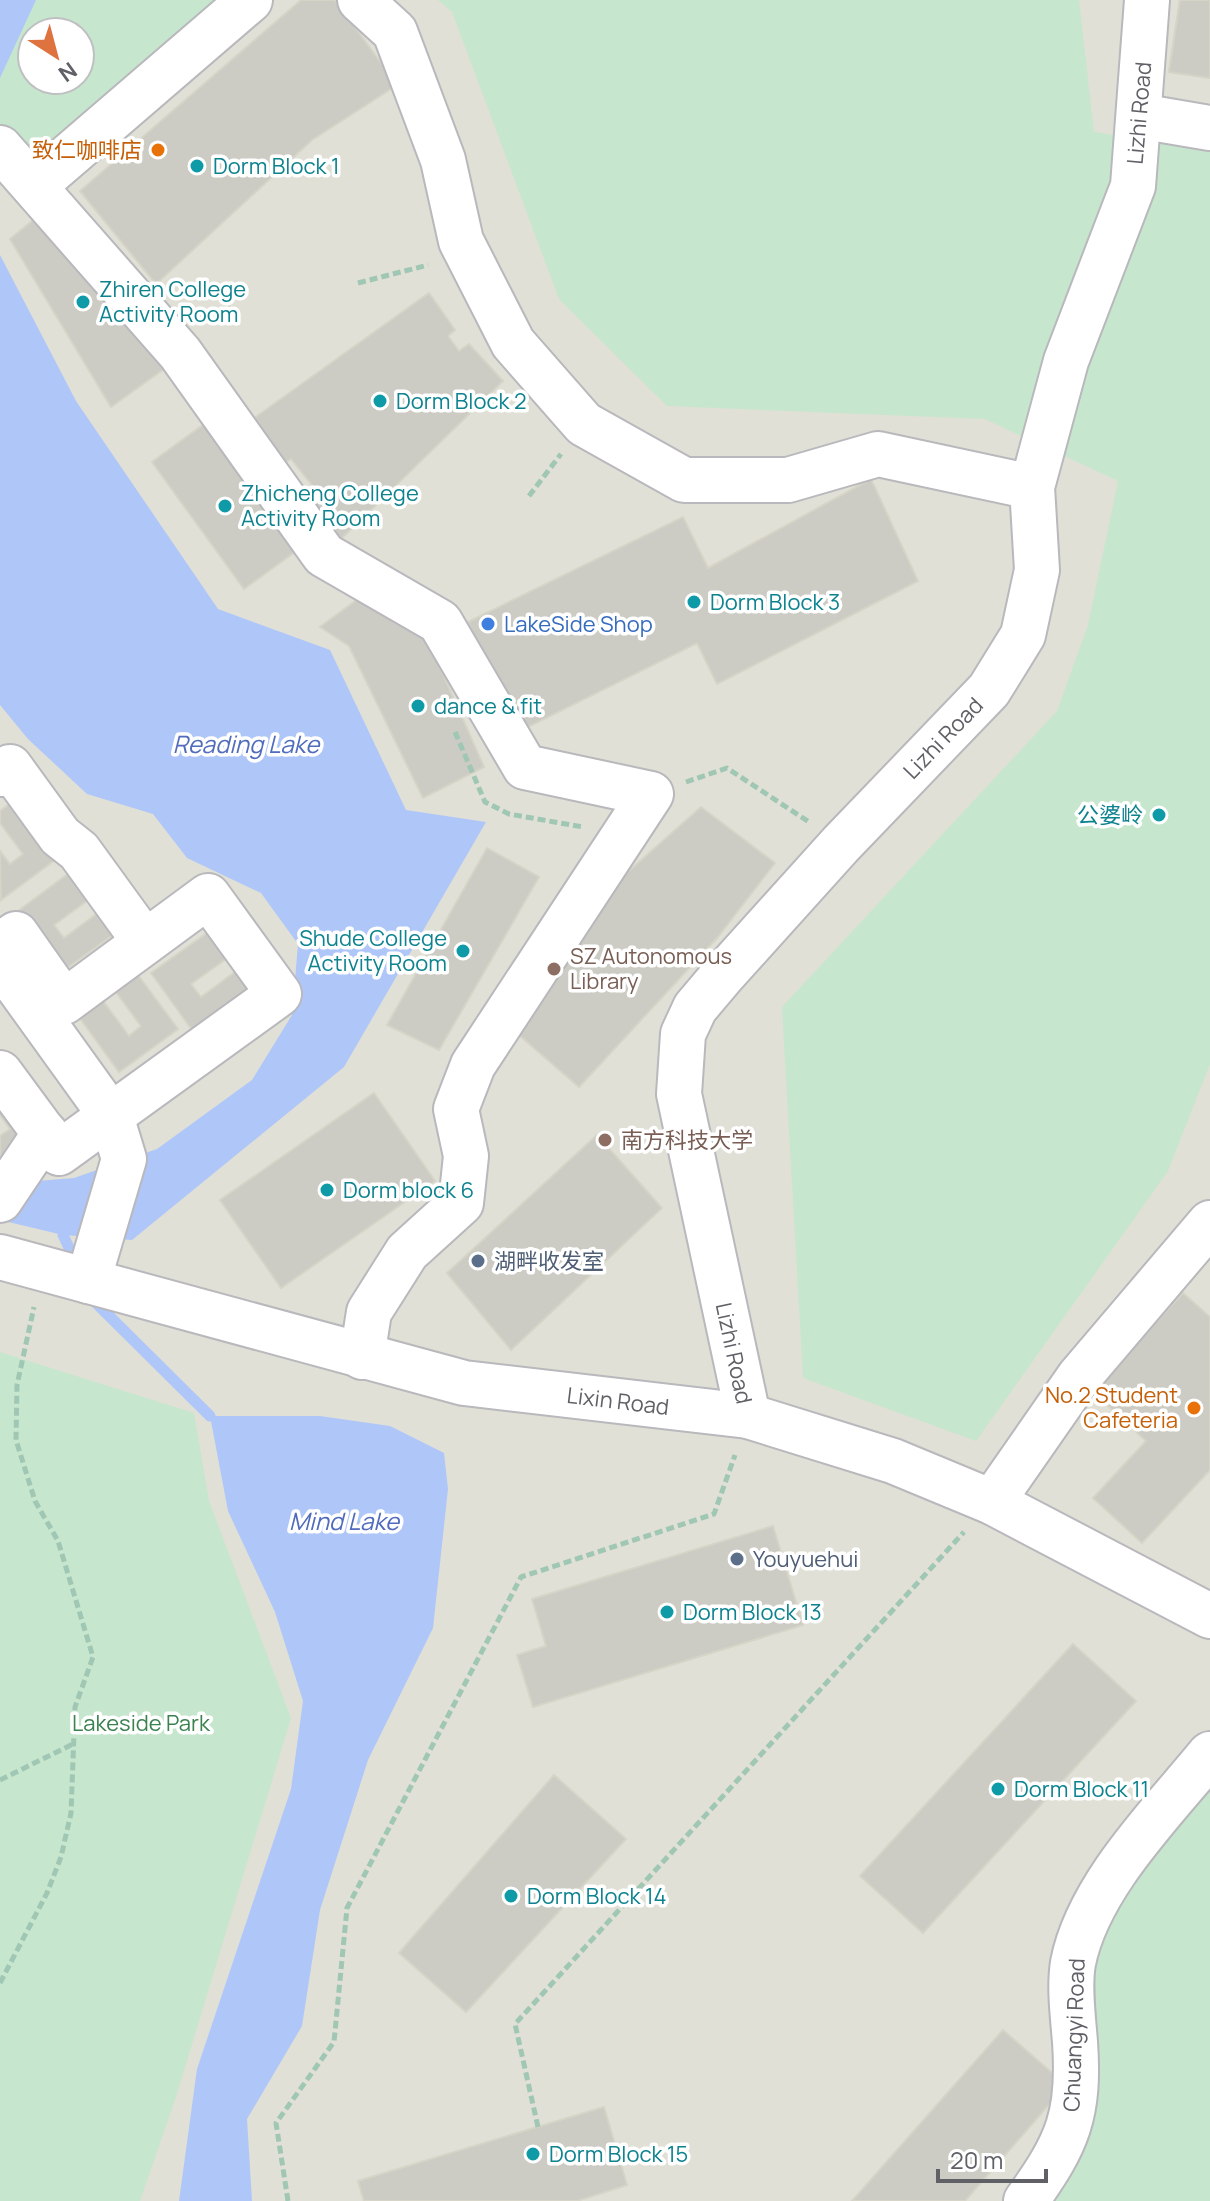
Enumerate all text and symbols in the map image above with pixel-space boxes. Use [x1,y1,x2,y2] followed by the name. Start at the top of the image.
[16,16,96,96] north arrow
[53,55,83,89] text: N
[1120,61,1158,165] street label: Lizhi Road
[32,135,142,165] place label: 致仁咖啡店
[149,141,167,159] marker: 致仁咖啡店
[213,151,339,181] place label: Dorm Block 1
[188,157,206,175] marker: Dorm Block 1
[99,274,246,329] place label: Zhiren College Activity Room
[74,293,92,311] marker: Zhiren College Activity Room
[396,386,526,416] place label: Dorm Block 2
[371,392,389,410] marker: Dorm Block 2
[241,478,419,533] place label: Zhicheng College Activity Room
[216,497,234,515] marker: Zhicheng College Activity Room
[710,587,840,617] place label: Dorm Block 3
[685,593,703,611] marker: Dorm Block 3
[504,609,653,639] place label: LakeSide Shop
[479,615,497,633] marker: LakeSide Shop
[434,691,542,721] place label: dance & fit
[897,691,989,785] street label: Lizhi Road
[409,697,427,715] marker: dance & fit
[173,727,321,760] water label: Reading Lake
[1077,800,1143,830] place label: 公婆岭
[1150,806,1168,824] marker: 公婆岭
[299,923,447,978] place label: Shude College Activity Room
[570,941,732,996] place label: SZ Autonomous Library
[454,942,472,960] marker: Shude College Activity Room
[545,960,563,978] marker: SZ Autonomous Library
[621,1125,753,1155] place label: 南方科技大学
[596,1131,614,1149] marker: 南方科技大学
[343,1175,474,1205] place label: Dorm block 6
[318,1181,336,1199] marker: Dorm block 6
[494,1246,604,1276] place label: 湖畔收发室
[469,1252,487,1270] marker: 湖畔收发室
[709,1300,759,1406] street label: Lizhi Road
[565,1380,671,1422] street label: Lixin Road
[1045,1380,1178,1435] place label: No.2 Student Cafeteria
[1185,1399,1203,1417] marker: No.2 Student Cafeteria
[289,1504,401,1537] water label: Mind Lake
[753,1544,858,1574] place label: Youyuehui
[728,1550,746,1568] marker: Youyuehui
[683,1597,822,1627] place label: Dorm Block 13
[658,1603,676,1621] marker: Dorm Block 13
[72,1708,211,1738] park label: Lakeside Park
[1014,1774,1149,1804] place label: Dorm Block 11
[989,1780,1007,1798] marker: Dorm Block 11
[527,1881,666,1911] place label: Dorm Block 14
[502,1887,520,1905] marker: Dorm Block 14
[1056,1958,1092,2112] street label: Chuangyi Road
[938,2133,1046,2183] scale bar
[549,2139,688,2169] place label: Dorm Block 15
[950,2143,1003,2176] text: 20 m
[524,2145,542,2163] marker: Dorm Block 15

